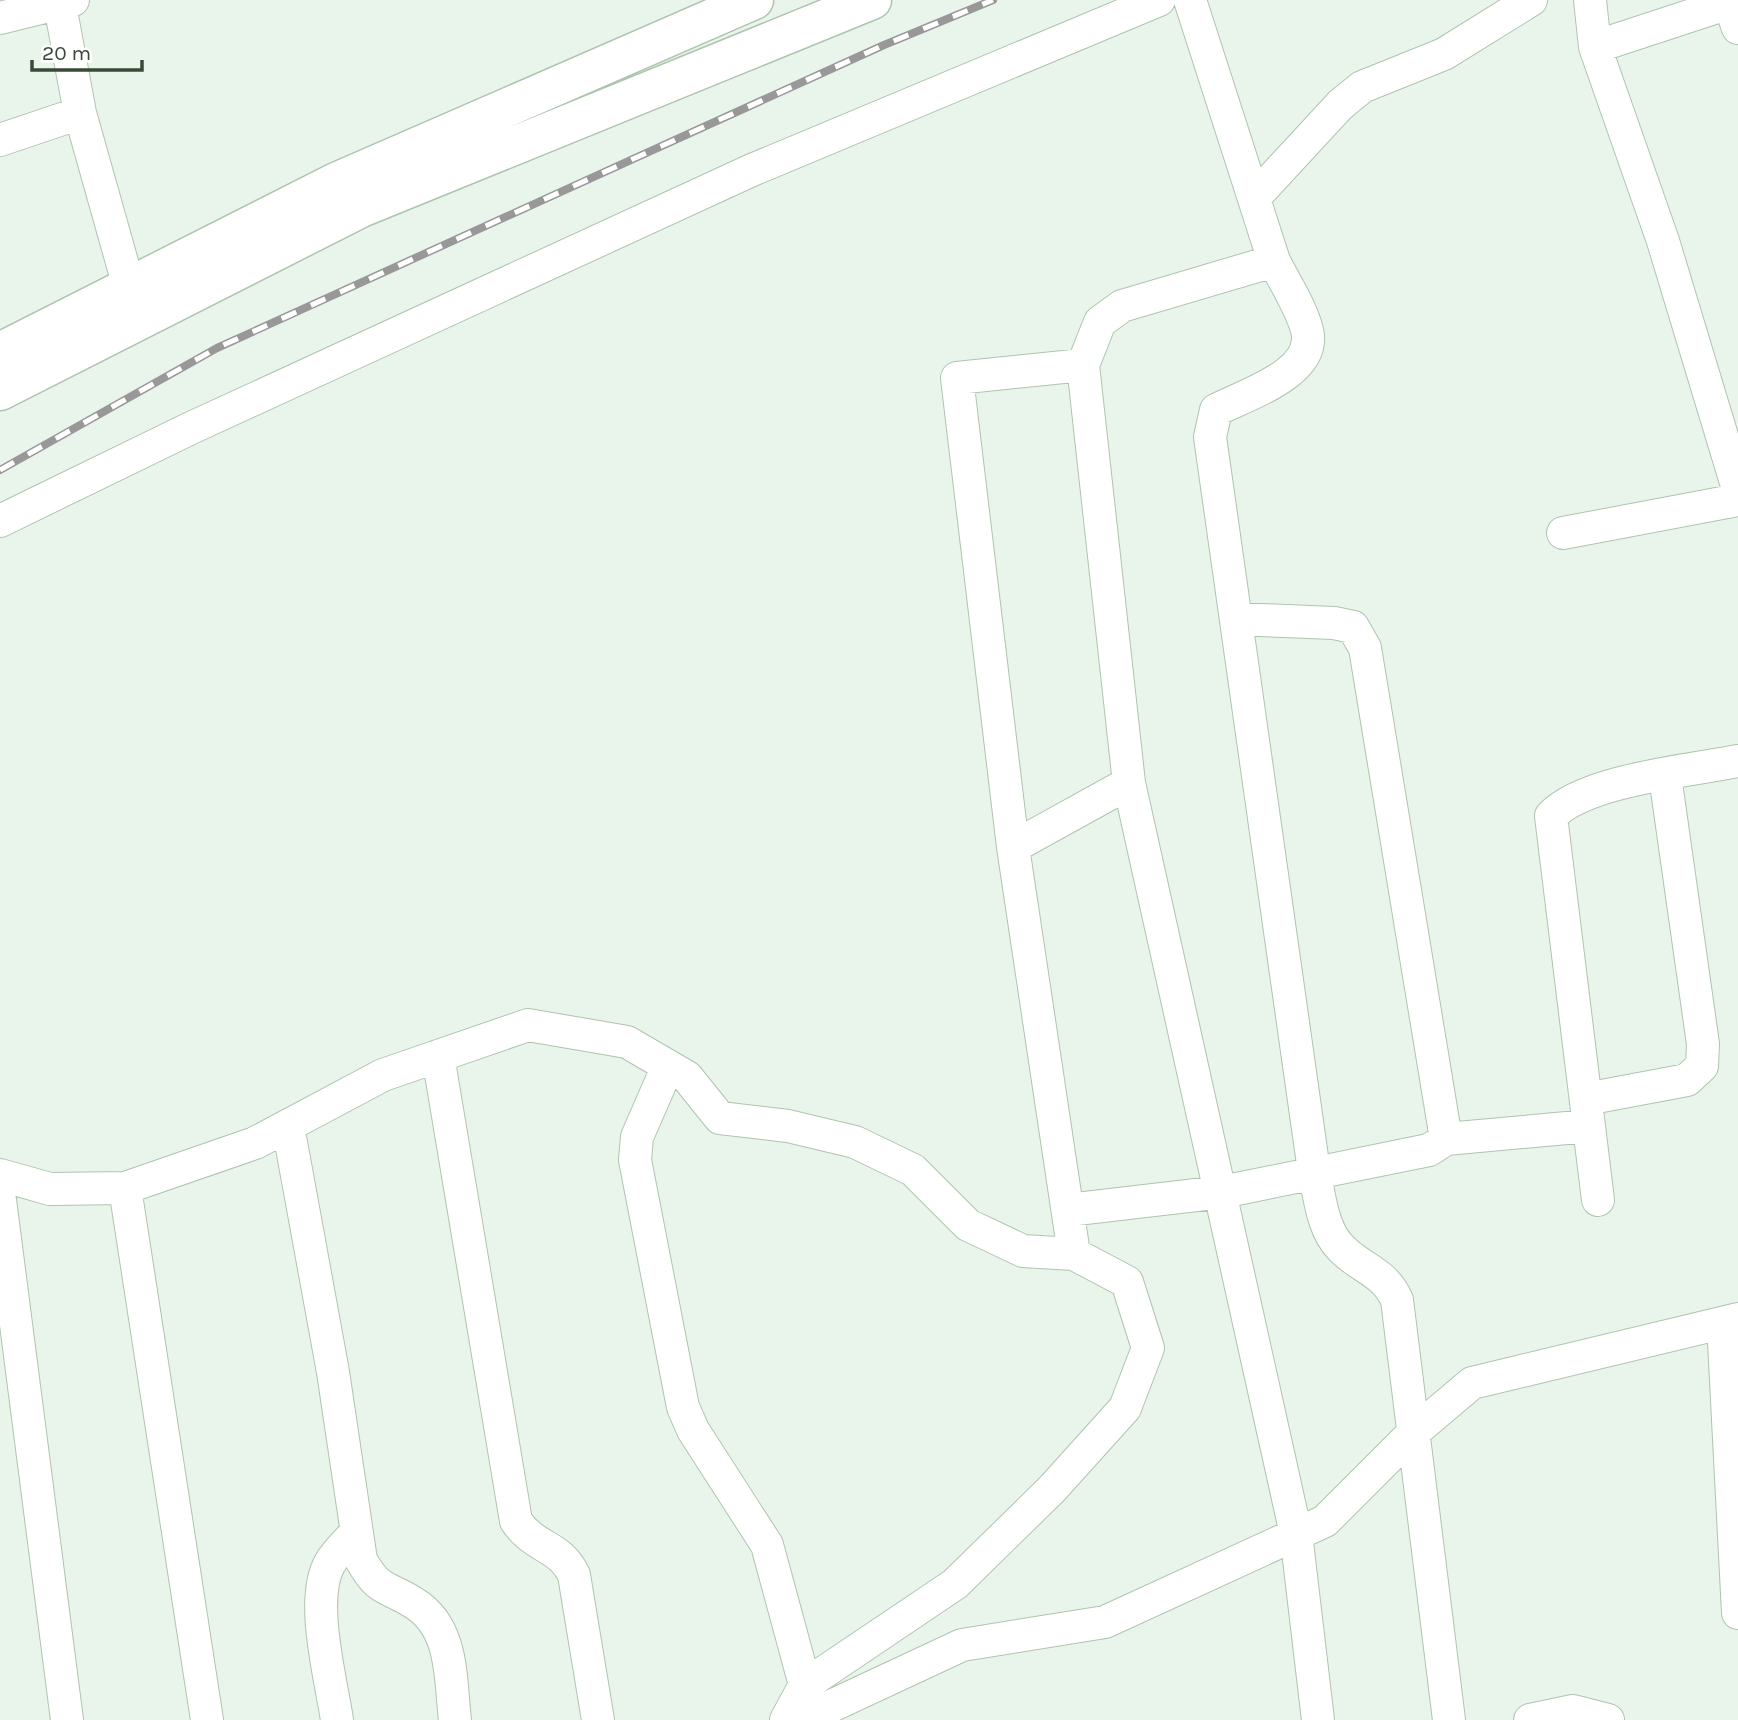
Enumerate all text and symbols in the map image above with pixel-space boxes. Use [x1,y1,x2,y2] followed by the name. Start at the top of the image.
[32,28,142,72] scale bar
[42,41,91,65] text: 20 m

